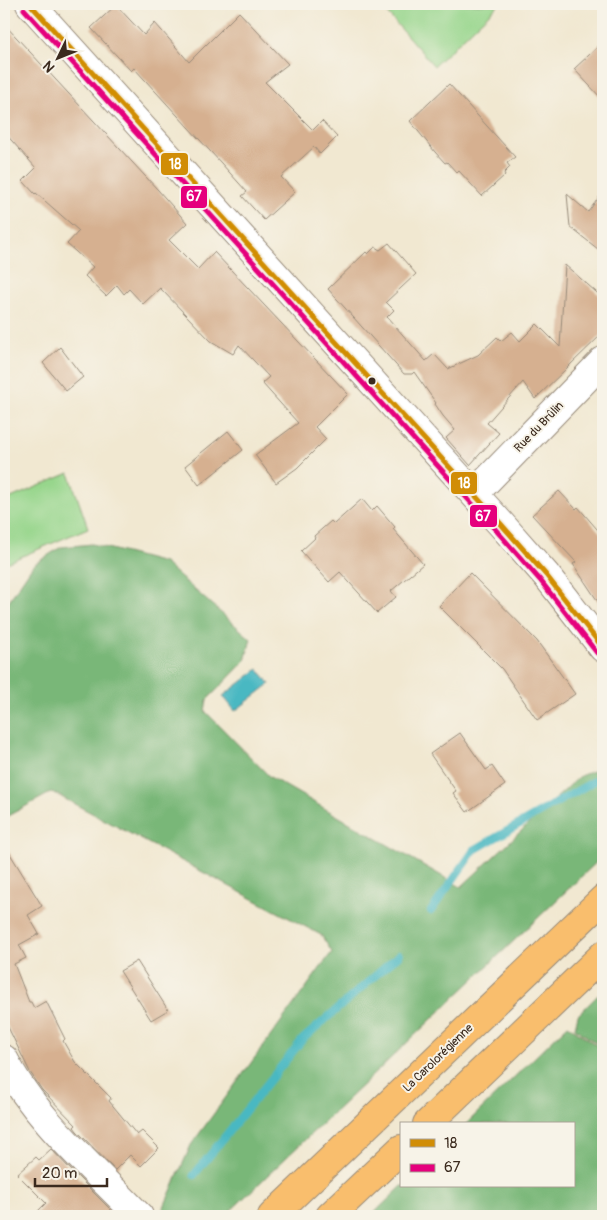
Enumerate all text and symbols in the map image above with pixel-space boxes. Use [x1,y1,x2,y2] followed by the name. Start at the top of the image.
[32,32,82,82] north arrow
[39,57,58,76] text: N
[160,152,189,176] line badge: 18
[169,156,181,173] text: 18
[180,185,208,209] line badge: 67
[186,188,202,205] text: 67
[367,376,377,386] unlabelled marker
[511,398,567,456] street label: Rue du Brûlin
[450,471,478,495] line badge: 18
[458,475,470,492] text: 18
[469,504,498,528] line badge: 67
[475,508,491,525] text: 67
[400,1021,476,1095] street label: La Carolorégienne
[400,1122,574,1188] legend
[444,1134,458,1153] text: 18
[35,1155,108,1187] scale bar
[444,1158,461,1177] text: 67
[42,1164,77,1183] text: 20 m

